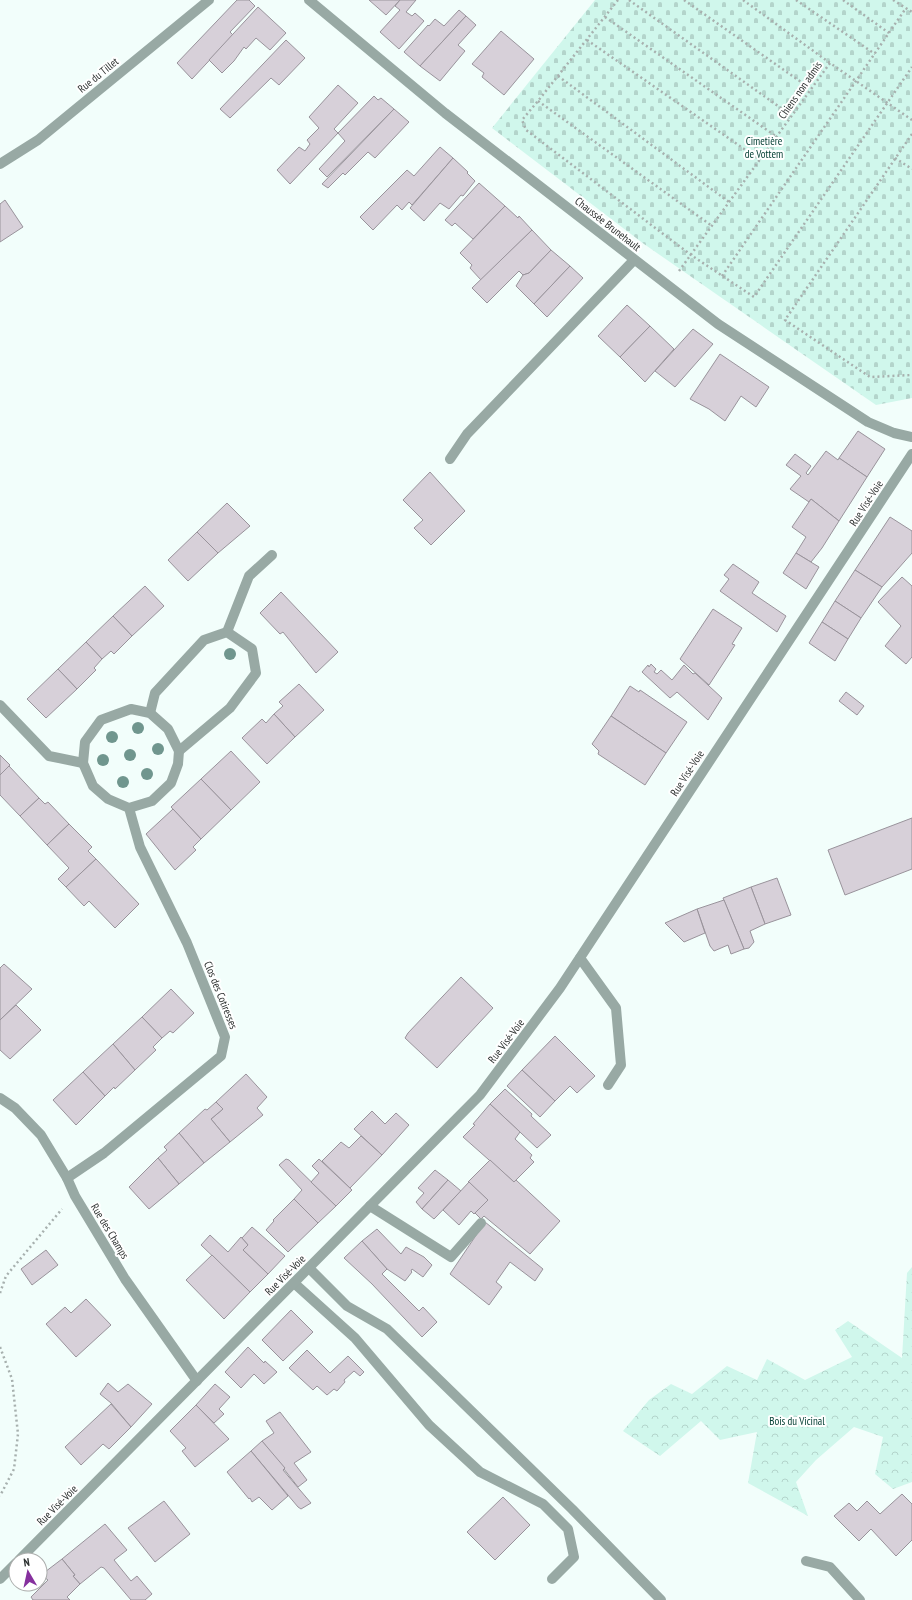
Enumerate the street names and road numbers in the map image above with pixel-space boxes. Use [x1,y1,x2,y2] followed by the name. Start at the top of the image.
[75,54,121,96] street label: Rue du Tillet
[775,58,825,121] street label: Chiens non admis
[572,194,644,254] street label: Chaussée Brunehault
[846,477,886,529] street label: Rue Visé-Voie
[667,747,707,799] street label: Rue Visé-Voie
[201,959,241,1031] street label: Clos des Cotiresses
[485,1016,527,1066] street label: Rue Visé-Voie
[88,1201,132,1262] street label: Rue des Champs
[262,1251,309,1298] street label: Rue Visé-Voie
[34,1481,81,1528] street label: Rue Visé-Voie

